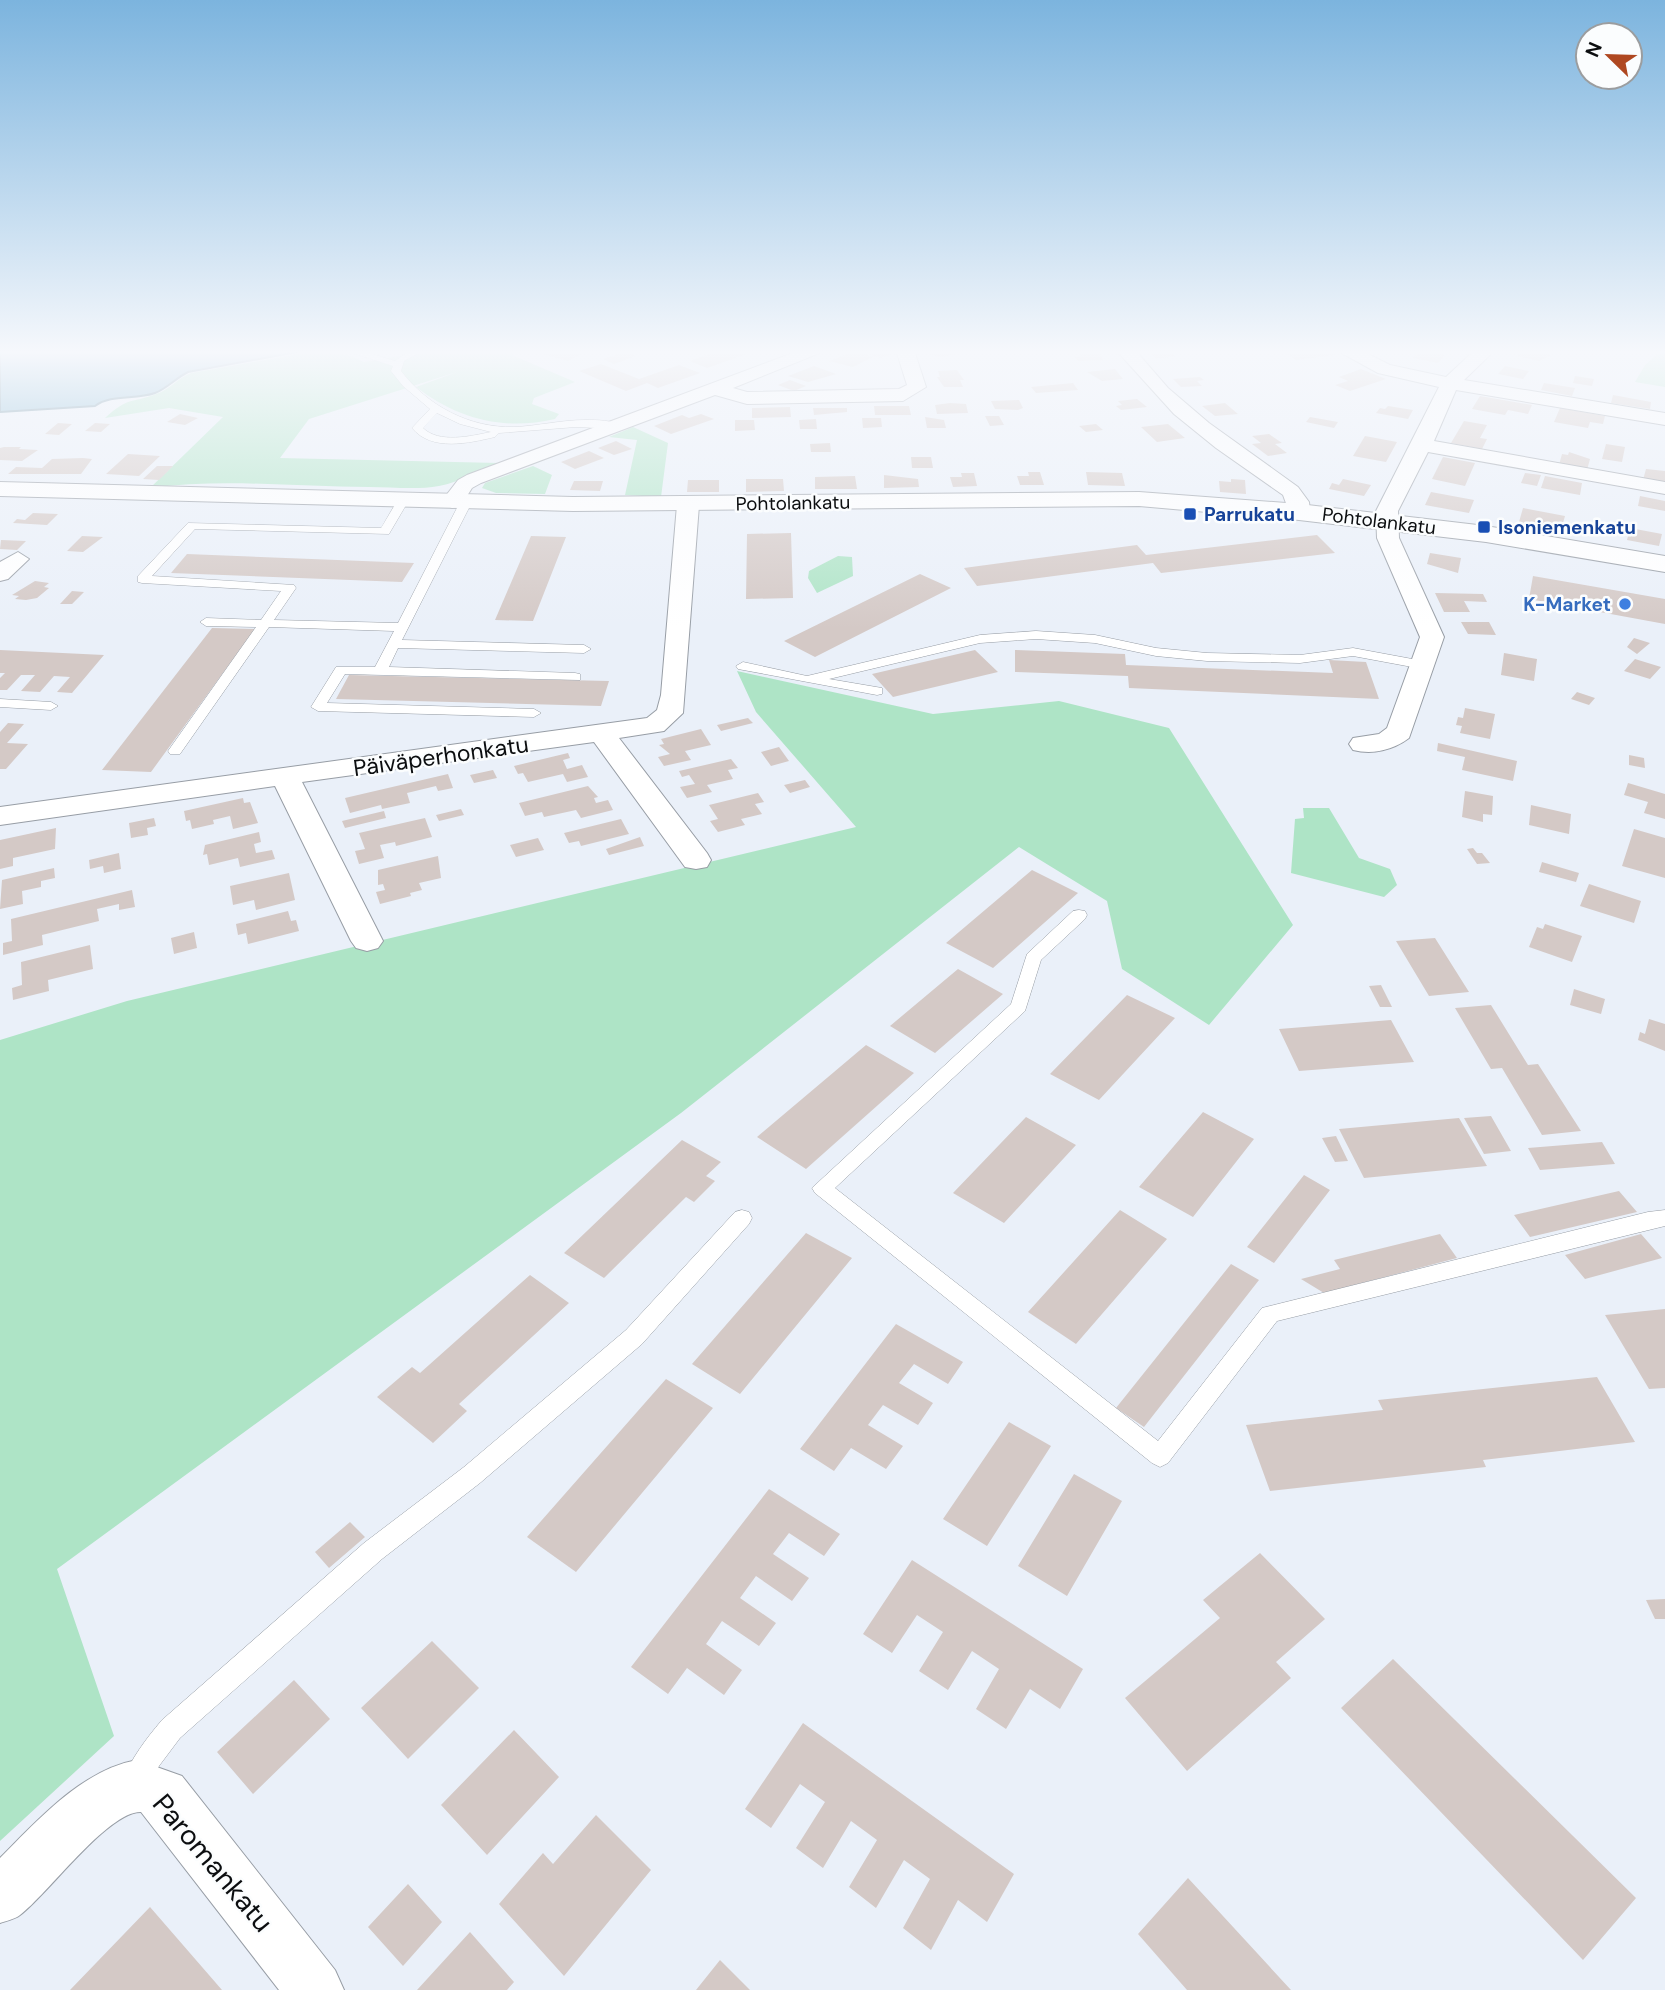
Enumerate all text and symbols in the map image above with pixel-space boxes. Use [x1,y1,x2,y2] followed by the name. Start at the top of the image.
[1574,21,1644,91] north arrow
[1580,38,1608,61] text: N
[736,490,850,516] street label: Pohtolankatu
[1204,502,1295,527] place label: Parrukatu
[1321,502,1437,540] street label: Pohtolankatu
[1182,506,1198,522] marker: Parrukatu
[1498,515,1636,540] place label: Isoniemenkatu
[1476,519,1492,535] marker: Isoniemenkatu
[1523,592,1611,617] place label: K-Market
[1617,596,1633,612] marker: K-Market
[351,729,531,783] street label: Päiväperhonkatu
[144,1786,282,1940] street label: Paromankatu

